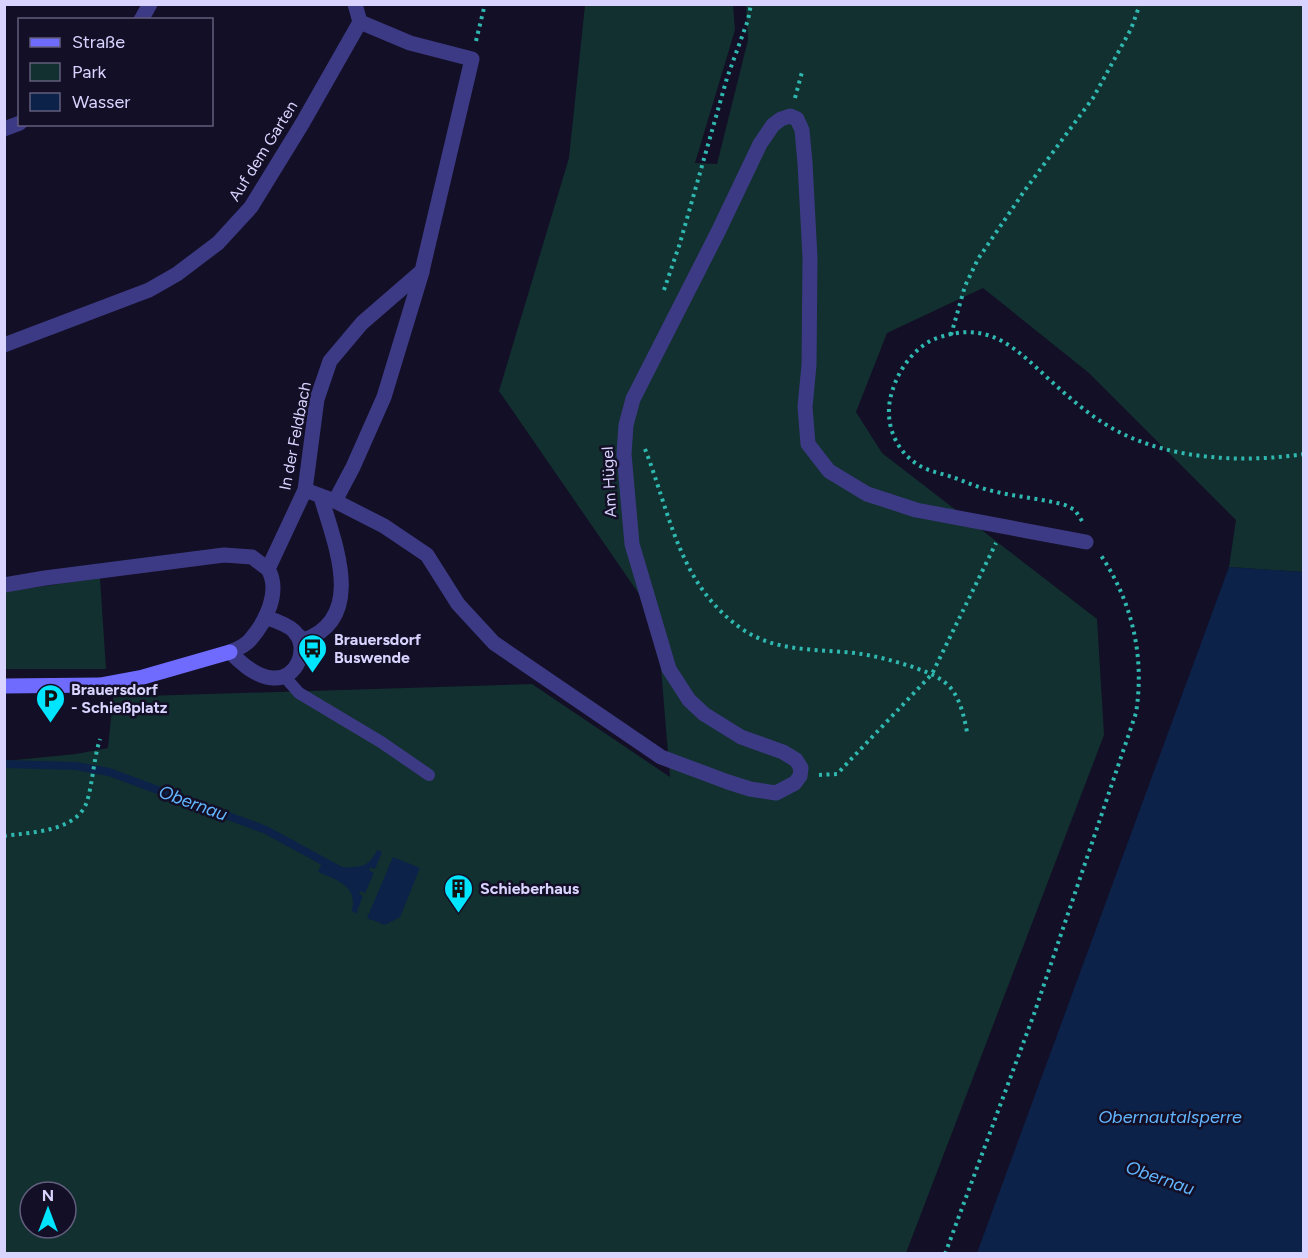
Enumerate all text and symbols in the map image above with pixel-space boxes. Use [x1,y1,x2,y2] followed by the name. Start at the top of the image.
[18,18,213,126] legend
[72,31,125,53] text: Straße
[72,61,107,83] text: Park
[72,91,130,113] text: Wasser
[225,97,301,205] street label: Auf dem Garten
[275,380,315,492] street label: In der Feldbach
[598,446,620,518] street label: Am Hügel
[334,630,422,667] place label: Brauersdorf Buswende
[297,632,329,674] bus stop icon: Brauersdorf Buswende
[71,680,168,717] place label: Brauersdorf - Schießplatz
[34,682,66,724] parking icon: Brauersdorf - Schießplatz
[156,780,230,826] water label: Obernau
[443,872,475,914] building icon: Schieberhaus
[480,879,580,898] place label: Schieberhaus
[1098,1106,1242,1128] water label: Obernautalsperre
[1123,1156,1197,1200] water label: Obernau
[18,1180,78,1240] north arrow
[42,1186,54,1205] text: N

